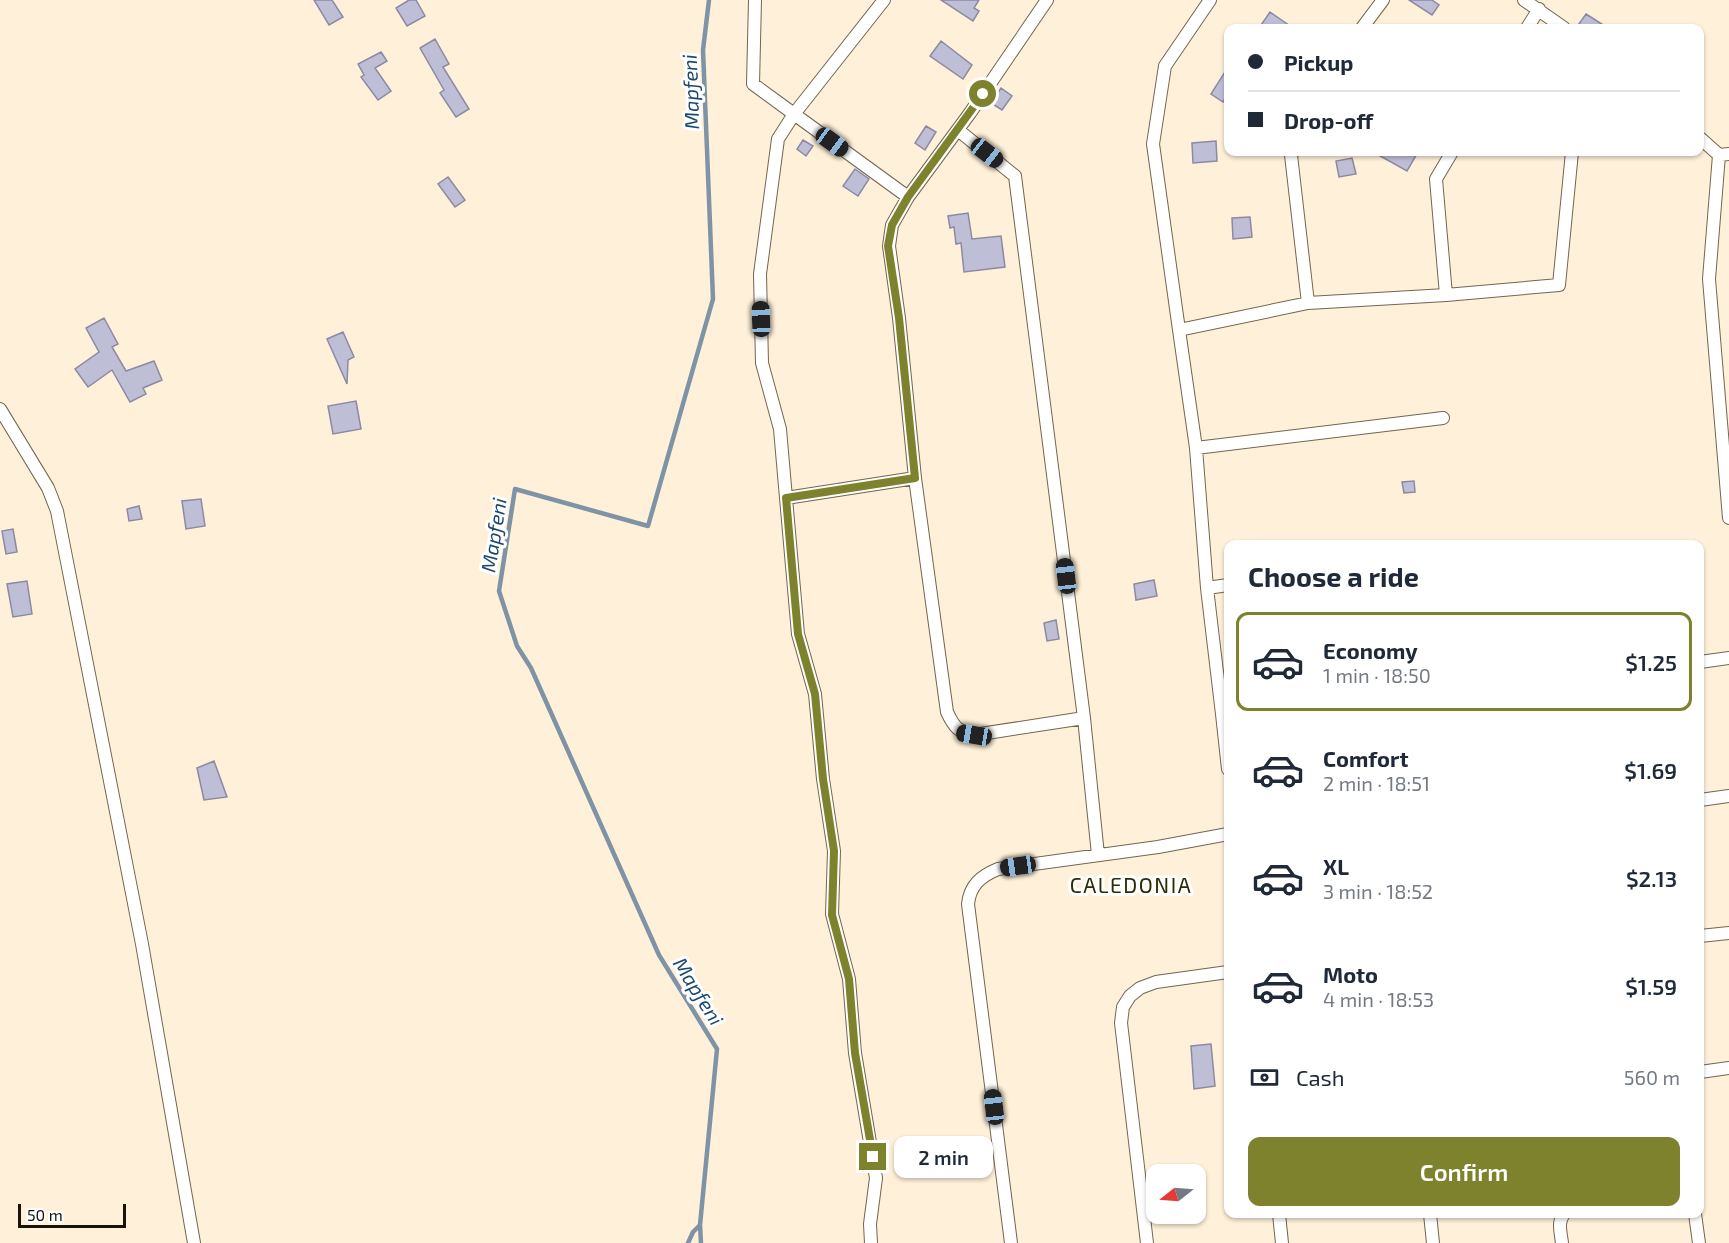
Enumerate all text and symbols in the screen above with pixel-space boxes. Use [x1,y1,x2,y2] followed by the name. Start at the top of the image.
[1284,49,1353,75] text: Pickup
[677,54,703,130] water label: Mapfeni
[969,80,996,107] route start
[1284,107,1373,133] text: Drop-off
[812,124,852,160] car
[967,135,1007,171] car
[751,301,771,337] car
[475,496,511,574] water label: Mapfeni
[1055,557,1077,595] car
[1248,560,1419,592] text: Choose a ride
[1251,635,1305,689] icon: car
[1323,637,1418,663] text: Economy
[1625,649,1677,675] text: $1.25
[1323,663,1431,687] text: 1 min · 18:50
[955,723,993,747] car
[1251,743,1305,797] icon: car
[1323,745,1408,771] text: Comfort
[1624,757,1677,783] text: $1.69
[1323,771,1430,795] text: 2 min · 18:51
[1251,851,1305,905] icon: car
[1323,853,1349,879] text: XL
[999,855,1037,877] car
[1626,865,1677,891] text: $2.13
[1070,872,1192,897] district label: CALEDONIA
[1323,879,1433,903] text: 3 min · 18:52
[669,953,729,1029] water label: Mapfeni
[1251,959,1305,1013] icon: car
[1323,961,1378,987] text: Moto
[1625,973,1677,999] text: $1.59
[1323,987,1434,1011] text: 4 min · 18:53
[1248,1061,1281,1094] icon: cash
[1296,1064,1345,1090] text: Cash
[1624,1065,1680,1089] text: 560 m
[983,1088,1005,1126] car
[894,1136,993,1178] callout: 2 min
[1248,1137,1680,1206] button: Confirm
[859,1143,886,1170] route end
[918,1145,969,1169] text: 2 min
[1146,1164,1206,1224] north arrow
[1146,1164,1206,1224] map controls
[18,1201,126,1228] scale bar
[27,1205,63,1224] text: 50 m

